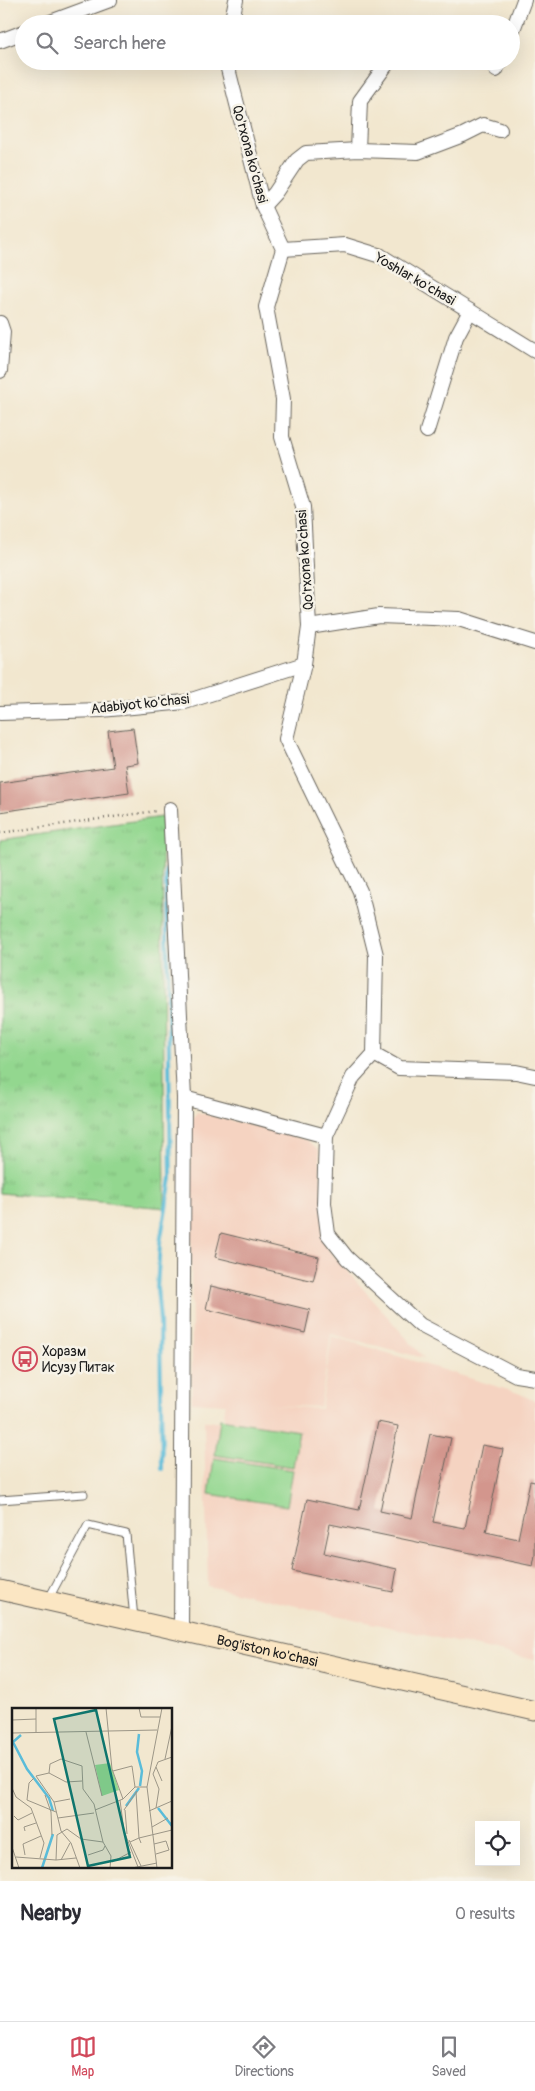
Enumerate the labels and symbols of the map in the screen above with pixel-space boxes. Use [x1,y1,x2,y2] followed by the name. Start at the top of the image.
[229,103,271,205] street label: Qo'rxona ko'chasi
[371,249,459,309] street label: Yoshlar ko'chasi
[293,509,317,611] street label: Qo'rxona ko'chasi
[90,690,191,718] street label: Adabiyot ko'chasi
[42,1343,115,1376] place label: Хоразм Исузу Питак
[12,1346,38,1372] bus stop icon: Хоразм Исузу Питак
[215,1631,320,1670] street label: Bog'iston ko'chasi
[12,1708,172,1868] inset map

